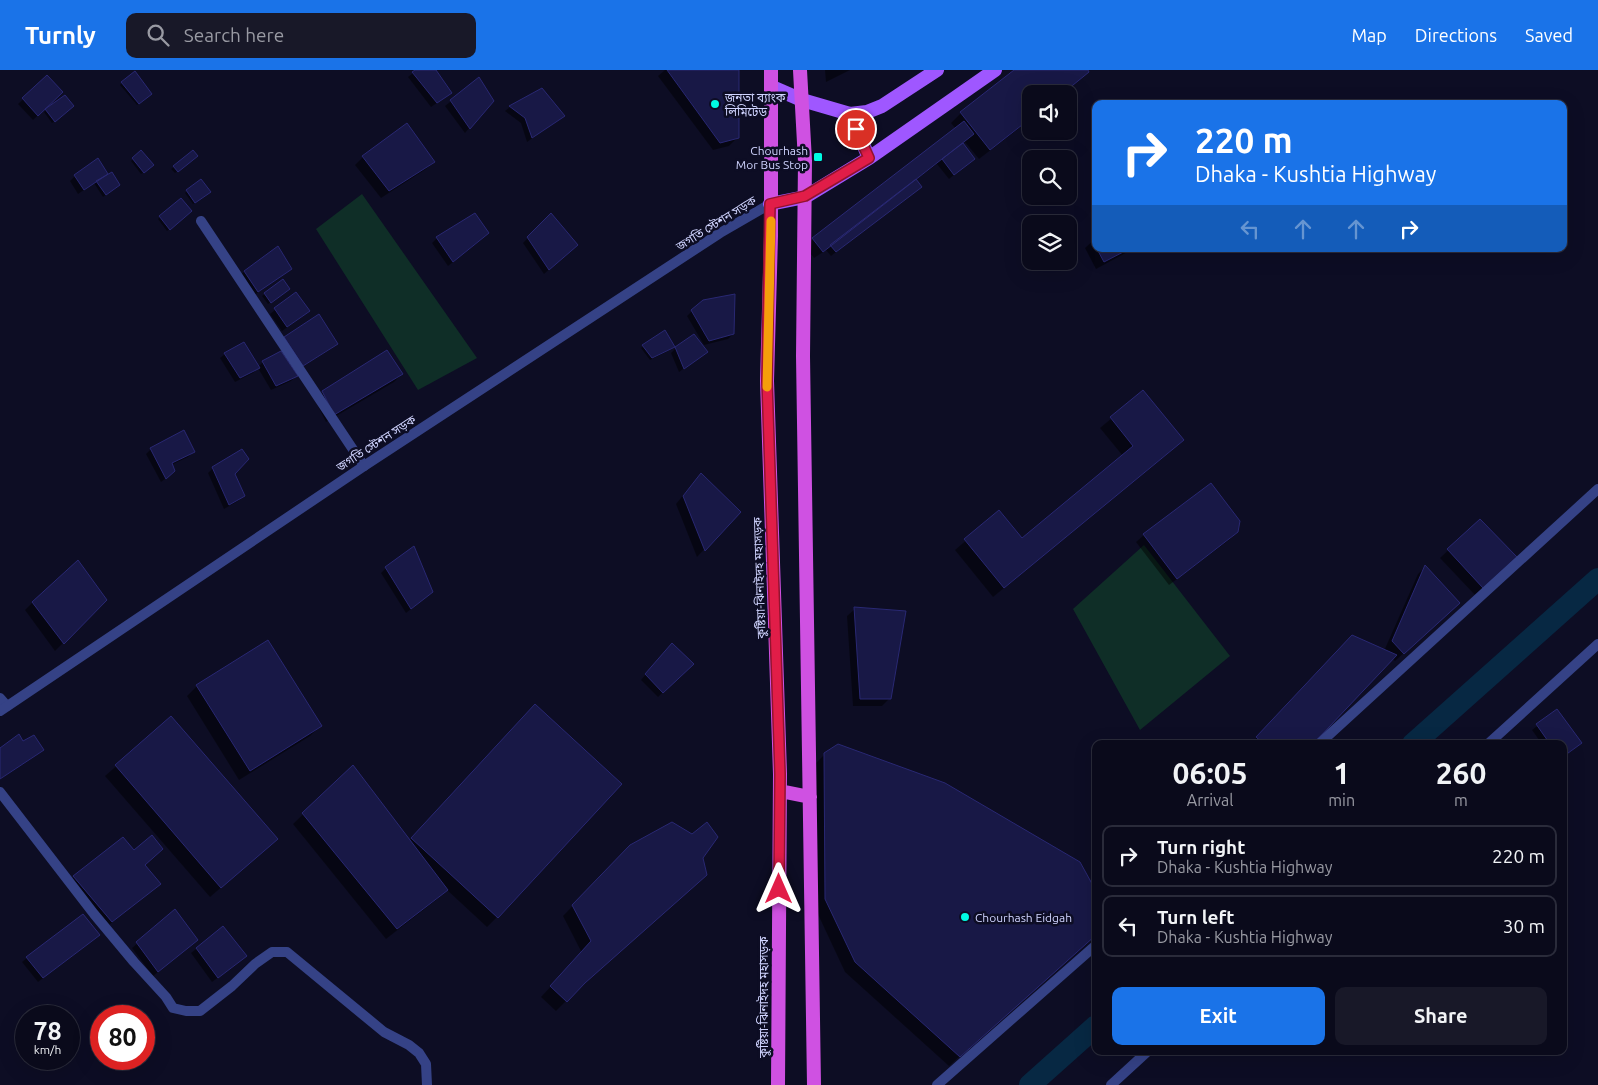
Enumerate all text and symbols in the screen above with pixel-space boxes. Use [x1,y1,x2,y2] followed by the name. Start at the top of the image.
[126,13,476,58] search box
[144,21,172,49] icon: search
[25,22,96,49] text: Turnly
[184,24,284,46] text: Search here
[1351,25,1387,45] text: Map
[1415,25,1497,45] text: Directions
[1525,25,1573,45] text: Saved
[1022,85,1077,270] map controls
[1022,85,1077,140] button: sound
[724,91,786,118] place label: জনতা ব্যাংক লিমিটেড
[709,98,721,110] marker: জনতা ব্যাংক লিমিটেড
[835,108,877,150] pin
[842,115,870,143] icon: arrive
[1112,120,1177,185] icon: right
[1195,120,1293,160] text: 220 m
[736,144,808,171] place label: Chourhash Mor Bus Stop
[1022,150,1077,205] button: search
[812,151,824,163] marker: Chourhash Mor Bus Stop
[1195,161,1436,186] text: Dhaka - Kushtia Highway
[672,192,759,254] street label: জগতি স্টেশন সড়ক
[1022,215,1077,270] button: layers
[1236,215,1264,243] icon: left
[1289,215,1317,243] icon: ahead
[1342,215,1370,243] icon: ahead
[1395,215,1423,243] icon: right
[333,412,419,475] street label: জগতি স্টেশন সড়ক
[749,517,770,640] street label: কুষ্টিয়া-ঝিনাইদহ মহাসড়ক
[1173,756,1248,790] text: 06:05
[1333,756,1350,790] text: 1
[1436,756,1486,790] text: 260
[1187,791,1233,809] text: Arrival
[1328,791,1355,809] text: min
[1454,791,1468,809] text: m
[1157,836,1245,858] text: Turn right
[1114,842,1142,870] icon: right
[1492,845,1545,867] text: 220 m
[1157,858,1333,876] text: Dhaka - Kushtia Highway
[752,862,804,914] position arrow
[1157,906,1235,928] text: Turn left
[959,911,971,923] marker: Chourhash Eidgah
[975,911,1072,924] place label: Chourhash Eidgah
[1114,912,1142,940] icon: left
[1503,915,1545,937] text: 30 m
[1157,928,1333,946] text: Dhaka - Kushtia Highway
[756,936,772,1059] street label: কুষ্টিয়া-ঝিনাইদহ মহাসড়ক
[1112,987,1325,1045] button: Exit
[1335,987,1547,1045] button: Share
[90,1005,155,1070] speed limit sign: 80
[33,1017,62,1045] text: 78
[34,1043,61,1056] text: km/h

